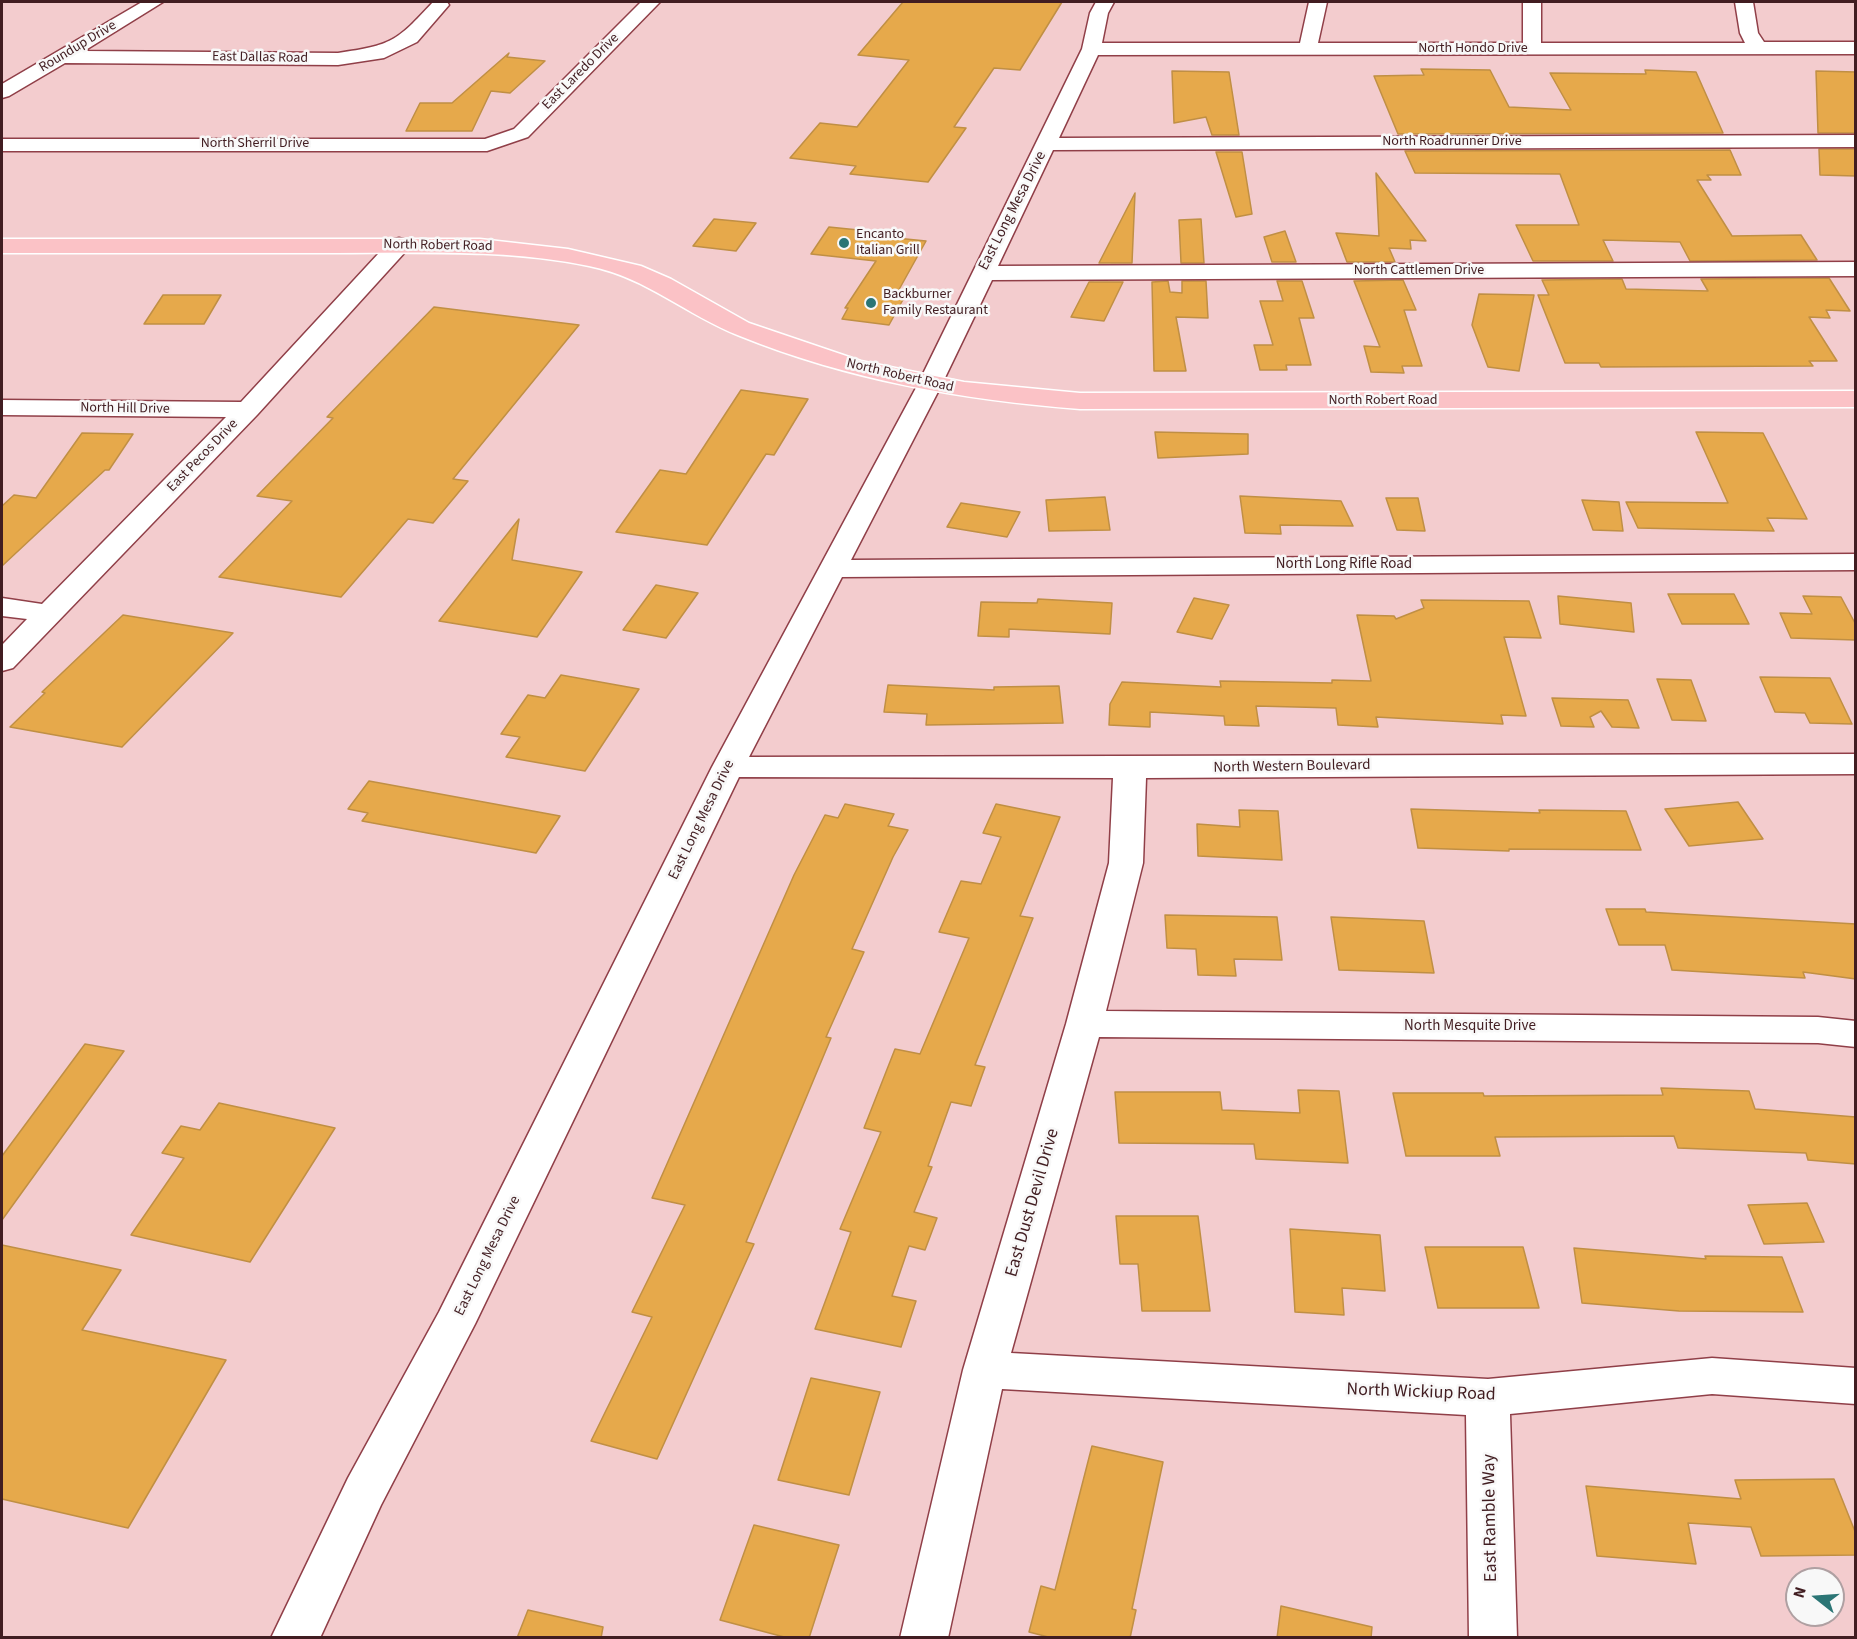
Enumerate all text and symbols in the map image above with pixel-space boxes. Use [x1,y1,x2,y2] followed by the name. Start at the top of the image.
[36,17,120,77] street label: Roundup Drive
[539,30,623,114] street label: East Laredo Drive
[1418,41,1528,57] street label: North Hondo Drive
[212,49,308,67] street label: East Dallas Road
[1382,134,1522,150] street label: North Roadrunner Drive
[201,136,309,152] street label: North Sherril Drive
[975,148,1051,274] street label: East Long Mesa Drive
[856,227,920,260] place label: Encanto Italian Grill
[837,236,851,250] marker: Encanto Italian Grill
[383,237,493,255] street label: North Robert Road
[1354,263,1484,279] street label: North Cattlemen Drive
[883,287,988,320] place label: Backburner Family Restaurant
[864,296,878,310] marker: Backburner Family Restaurant
[845,356,955,396] street label: North Robert Road
[1328,393,1438,409] street label: North Robert Road
[80,400,170,418] street label: North Hill Drive
[164,416,242,496] street label: East Pecos Drive
[1276,556,1412,574] street label: North Long Rifle Road
[665,757,739,883] street label: East Long Mesa Drive
[1213,757,1371,777] street label: North Western Boulevard
[1404,1018,1536,1036] street label: North Mesquite Drive
[1001,1126,1065,1280] street label: East Dust Devil Drive
[451,1193,525,1319] street label: East Long Mesa Drive
[1346,1380,1496,1406] street label: North Wickiup Road
[1479,1454,1503,1582] street label: East Ramble Way
[1785,1567,1845,1627] north arrow
[1788,1584,1812,1601] text: N

